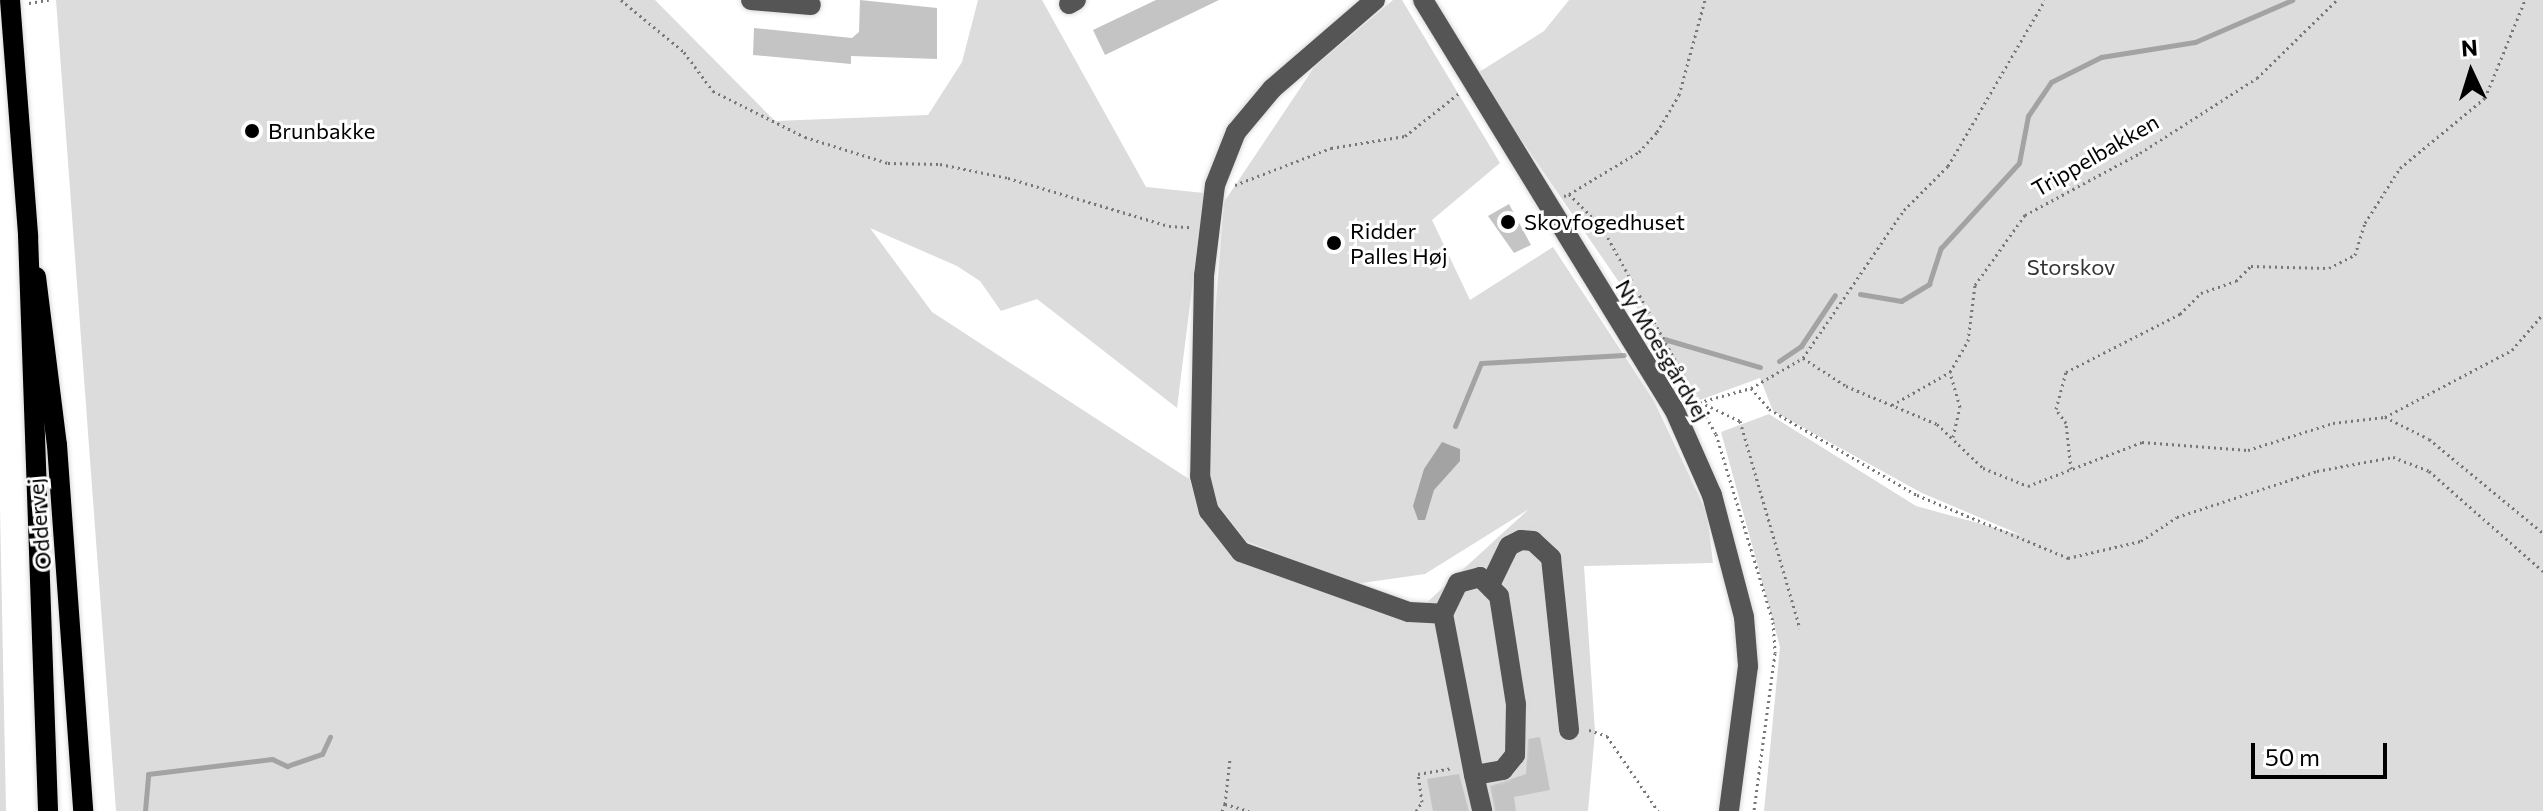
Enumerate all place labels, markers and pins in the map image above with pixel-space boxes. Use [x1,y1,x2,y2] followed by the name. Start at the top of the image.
[268,118,375,144] place label: Brunbakke
[243,122,261,140] marker: Brunbakke
[1524,209,1685,235] place label: Skovfogedhuset
[1499,213,1517,231] marker: Skovfogedhuset
[1350,217,1448,268] place label: Ridder Palles Høj
[1325,234,1343,252] marker: Ridder Palles Høj

